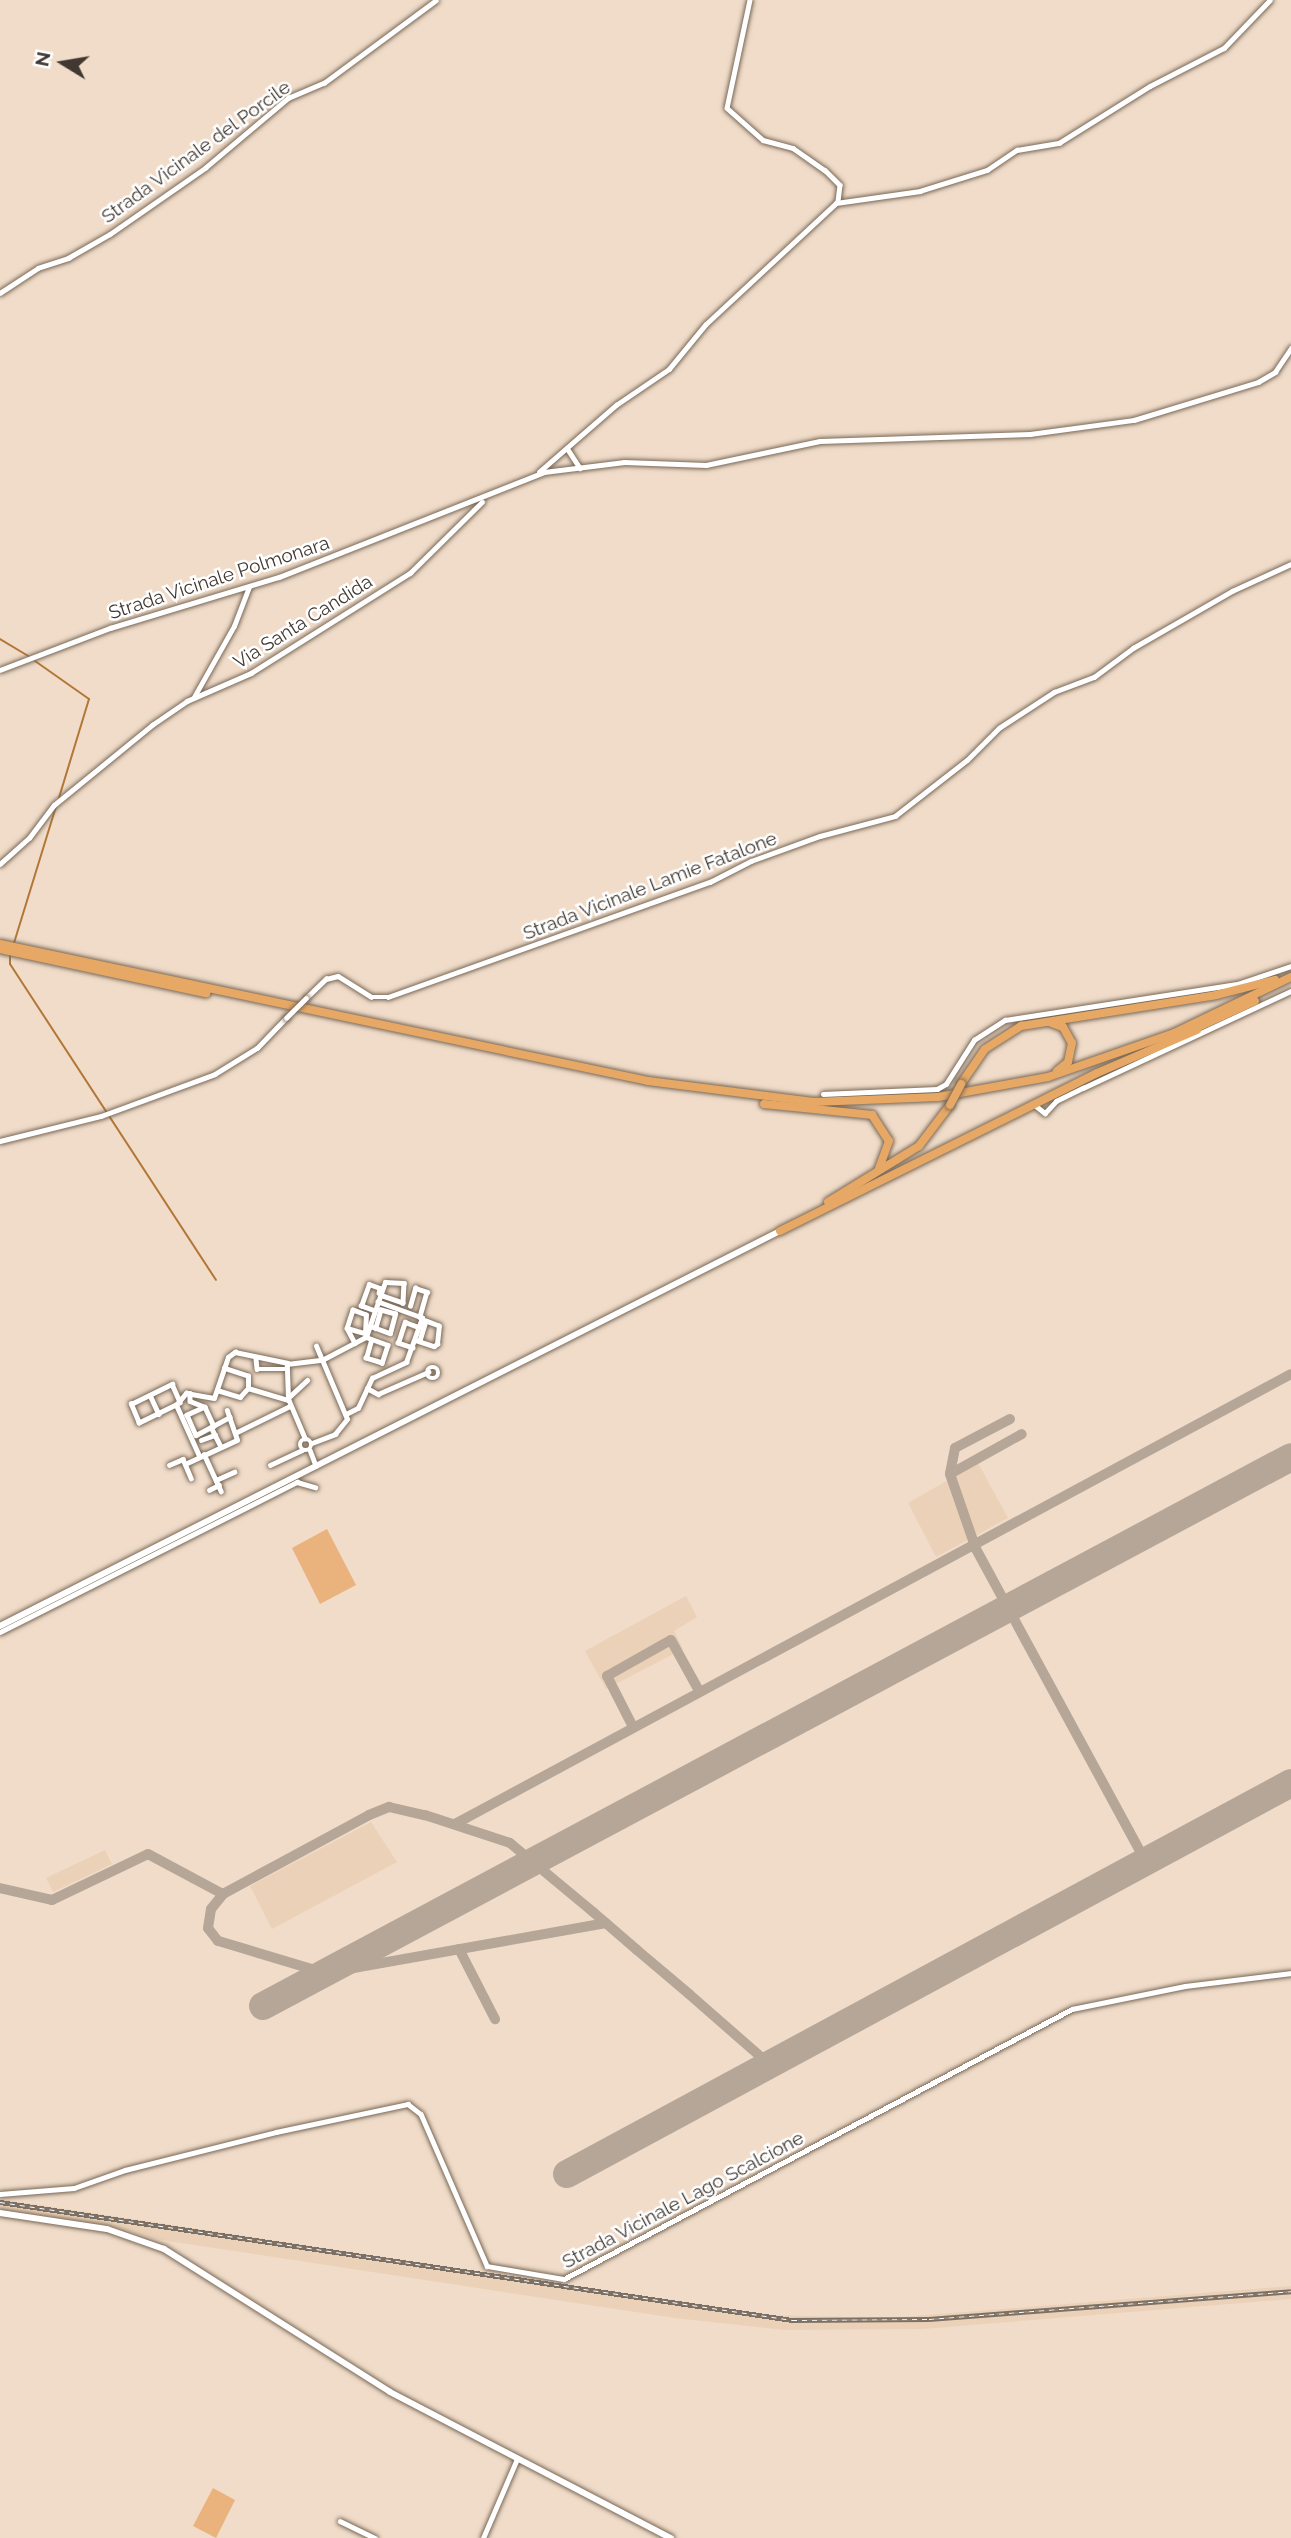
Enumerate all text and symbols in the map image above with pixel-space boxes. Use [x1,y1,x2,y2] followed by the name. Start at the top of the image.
[28,28,98,98] north arrow
[30,50,55,68] text: N
[97,75,295,229] street label: Strada Vicinale del Porcile
[106,531,332,625] street label: Strada Vicinale Polmonara
[229,570,377,674] street label: Via Santa Candida
[520,827,780,945] street label: Strada Vicinale Lamie Fatalone
[558,2126,808,2274] street label: Strada Vicinale Lago Scalcione

